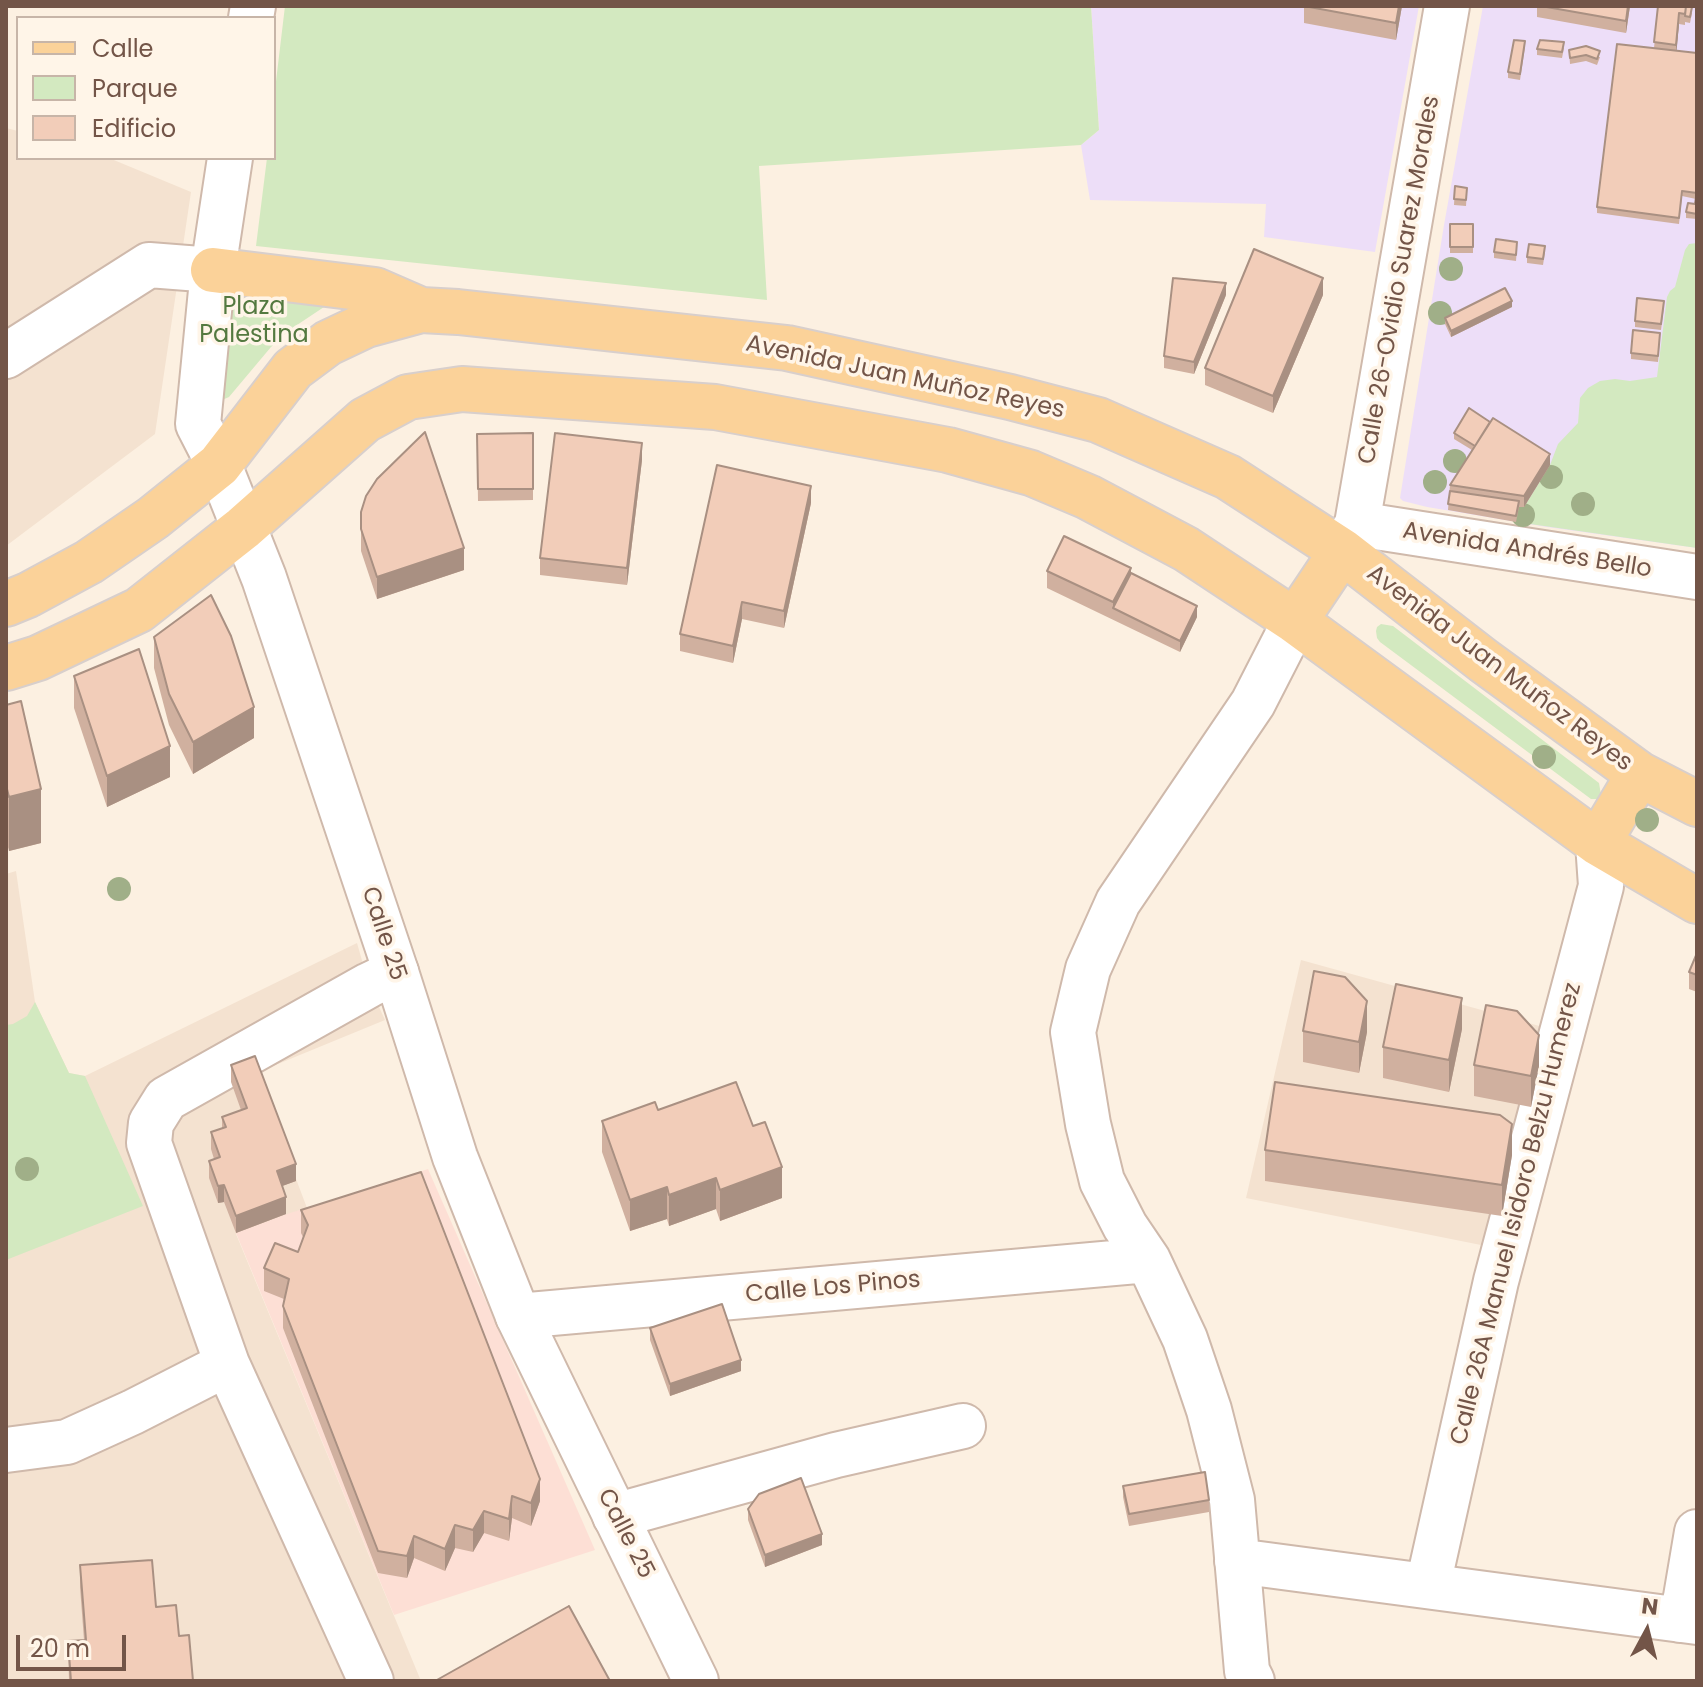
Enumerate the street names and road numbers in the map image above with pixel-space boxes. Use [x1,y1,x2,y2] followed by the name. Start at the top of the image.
[1353,94,1447,466] street label: Calle 26-Ovidio Suarez Morales
[743,330,1067,426] street label: Avenida Juan Muñoz Reyes
[1400,517,1654,585] street label: Avenida Andrés Bello
[1360,560,1638,778] street label: Avenida Juan Muñoz Reyes
[354,884,412,984] street label: Calle 25
[1446,980,1588,1448] street label: Calle 26A Manuel Isidoro Belzu Humerez
[744,1266,922,1310] street label: Calle Los Pinos
[590,1484,660,1584] street label: Calle 25

